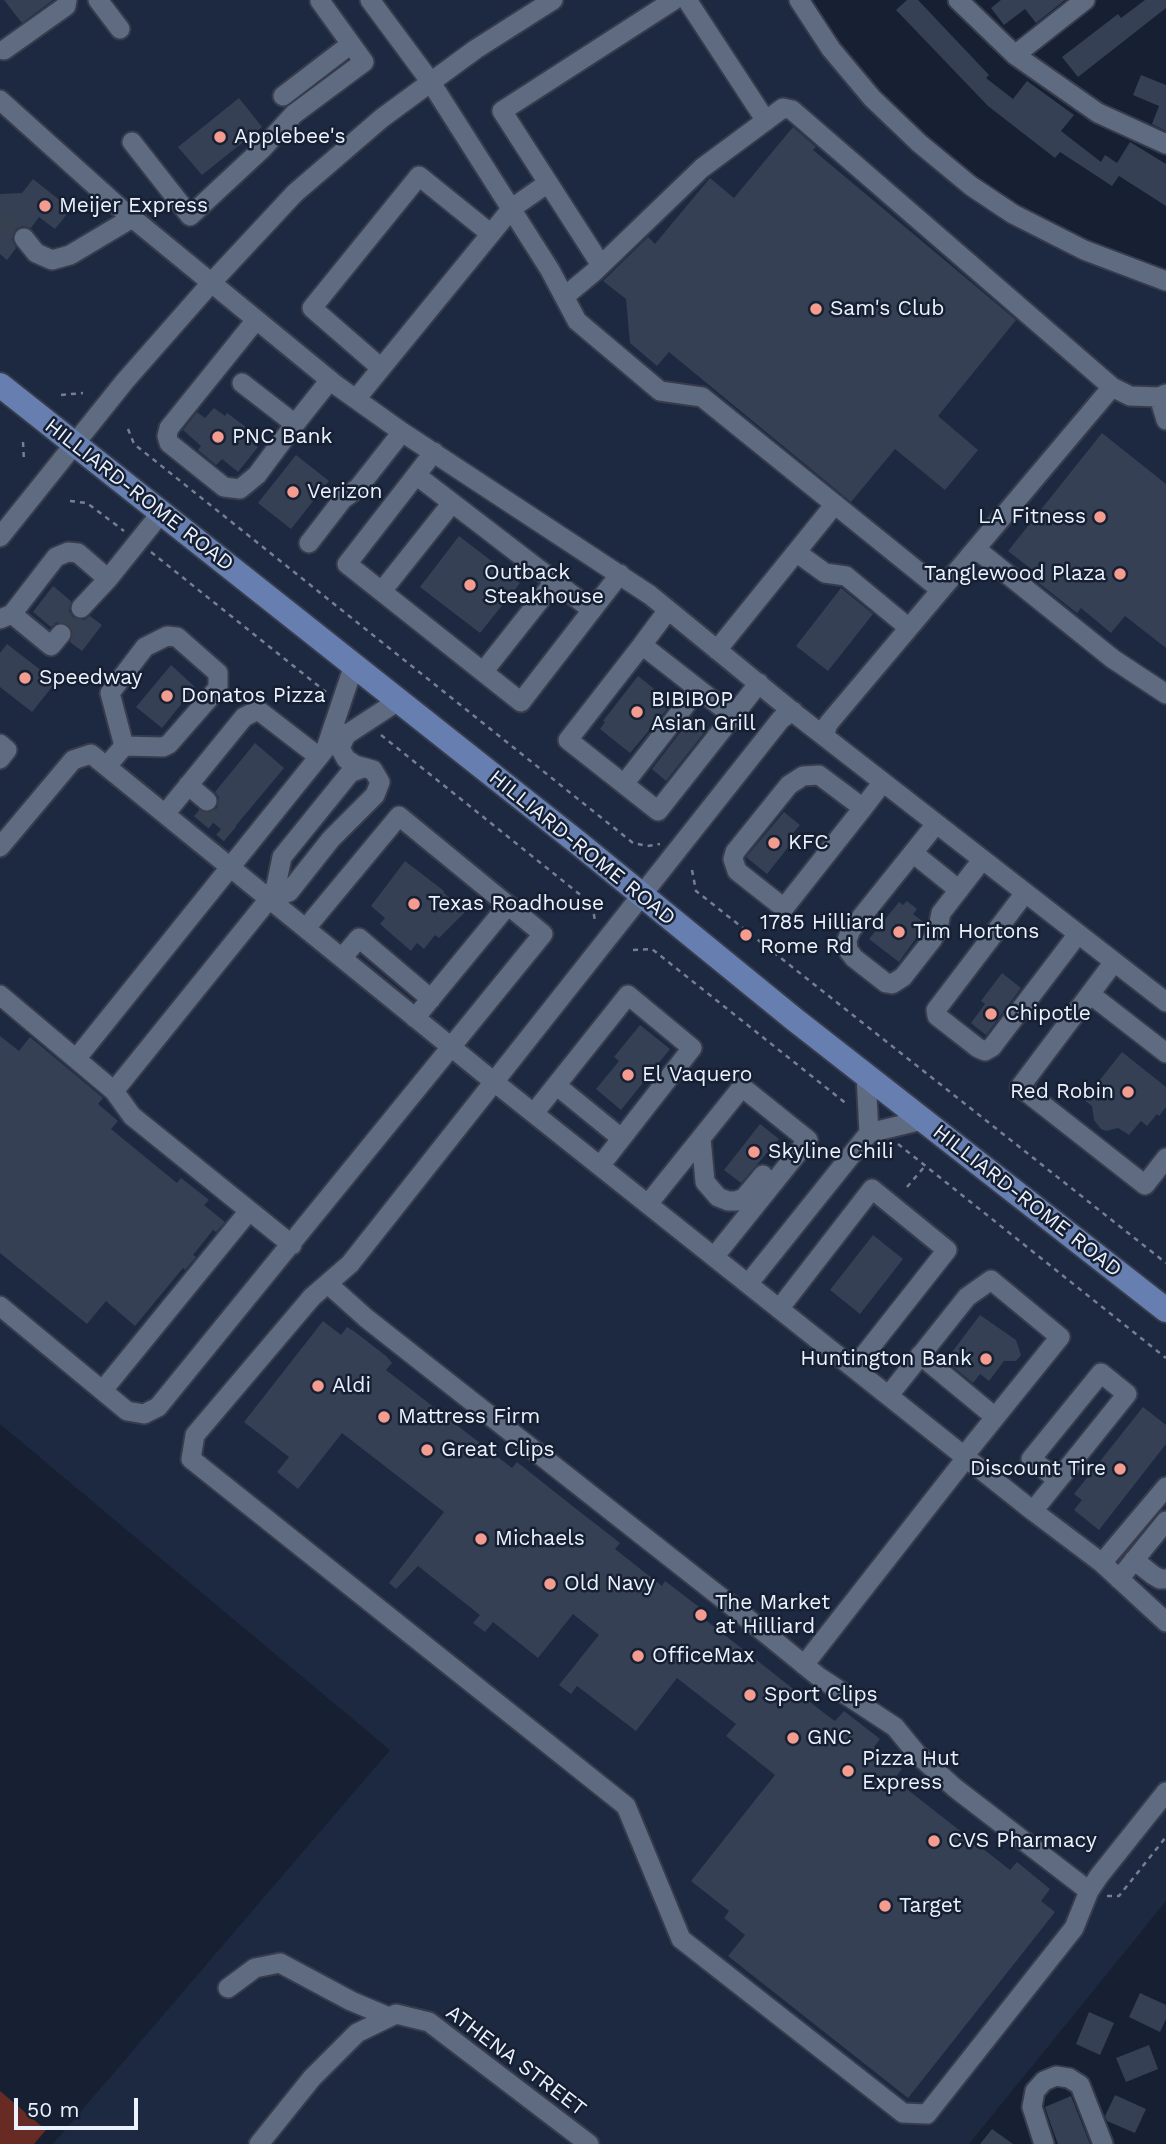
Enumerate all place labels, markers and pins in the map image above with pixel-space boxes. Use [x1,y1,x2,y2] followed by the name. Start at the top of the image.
[234,124,346,150] place label: Applebee's
[212,129,228,145] marker: Applebee's
[59,193,208,219] place label: Meijer Express
[37,198,53,214] marker: Meijer Express
[830,296,944,322] place label: Sam's Club
[808,301,824,317] marker: Sam's Club
[232,424,332,450] place label: PNC Bank
[210,429,226,445] marker: PNC Bank
[307,479,383,505] place label: Verizon
[285,484,301,500] marker: Verizon
[978,504,1086,530] place label: LA Fitness
[1092,509,1108,525] marker: LA Fitness
[484,560,604,610] place label: Outback Steakhouse
[924,561,1106,587] place label: Tanglewood Plaza
[1112,566,1128,582] marker: Tanglewood Plaza
[462,577,478,593] marker: Outback Steakhouse
[39,665,142,691] place label: Speedway
[17,670,33,686] marker: Speedway
[181,683,326,709] place label: Donatos Pizza
[651,687,756,737] place label: BIBIBOP Asian Grill
[159,688,175,704] marker: Donatos Pizza
[629,704,645,720] marker: BIBIBOP Asian Grill
[788,830,829,856] place label: KFC
[766,835,782,851] marker: KFC
[428,891,604,917] place label: Texas Roadhouse
[406,896,422,912] marker: Texas Roadhouse
[760,910,885,960] place label: 1785 Hilliard Rome Rd
[913,919,1039,945] place label: Tim Hortons
[891,924,907,940] marker: Tim Hortons
[738,927,754,943] marker: 1785 Hilliard Rome Rd
[1005,1001,1091,1027] place label: Chipotle
[983,1006,999,1022] marker: Chipotle
[642,1062,752,1088] place label: El Vaquero
[620,1067,636,1083] marker: El Vaquero
[1010,1079,1114,1105] place label: Red Robin
[1120,1084,1136,1100] marker: Red Robin
[768,1139,893,1165] place label: Skyline Chili
[746,1144,762,1160] marker: Skyline Chili
[800,1346,972,1372] place label: Huntington Bank
[978,1351,994,1367] marker: Huntington Bank
[332,1373,371,1399] place label: Aldi
[310,1378,326,1394] marker: Aldi
[398,1404,540,1430] place label: Mattress Firm
[376,1409,392,1425] marker: Mattress Firm
[441,1437,555,1463] place label: Great Clips
[419,1442,435,1458] marker: Great Clips
[970,1456,1106,1482] place label: Discount Tire
[1112,1461,1128,1477] marker: Discount Tire
[495,1526,585,1552] place label: Michaels
[473,1531,489,1547] marker: Michaels
[564,1571,655,1597] place label: Old Navy
[542,1576,558,1592] marker: Old Navy
[715,1590,830,1640] place label: The Market at Hilliard
[693,1607,709,1623] marker: The Market at Hilliard
[652,1643,754,1669] place label: OfficeMax
[630,1648,646,1664] marker: OfficeMax
[764,1682,878,1708] place label: Sport Clips
[742,1687,758,1703] marker: Sport Clips
[807,1725,852,1751] place label: GNC
[785,1730,801,1746] marker: GNC
[862,1746,959,1796] place label: Pizza Hut Express
[840,1763,856,1779] marker: Pizza Hut Express
[948,1828,1097,1854] place label: CVS Pharmacy
[926,1833,942,1849] marker: CVS Pharmacy
[899,1893,961,1919] place label: Target
[877,1898,893,1914] marker: Target

